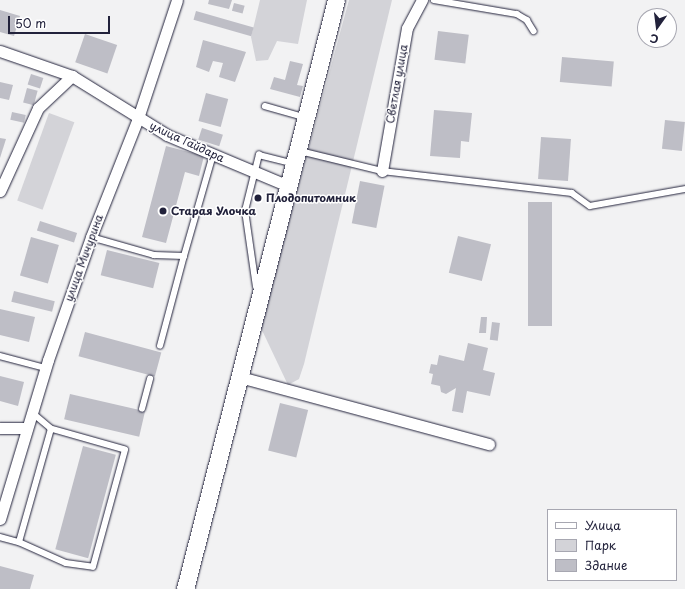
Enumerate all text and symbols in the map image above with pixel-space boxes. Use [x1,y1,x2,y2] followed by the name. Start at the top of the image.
[10,8,112,34] scale bar
[637,8,677,48] north arrow
[15,14,46,32] text: 50 m
[648,30,660,48] text: С
[384,43,410,125] street label: Светлая улица
[148,119,226,165] street label: улица Гайдара
[266,191,356,205] place label: Плодопитомник
[253,193,263,203] marker: Плодопитомник
[171,204,256,218] place label: Старая Улочка
[158,206,168,216] marker: Старая Улочка
[62,212,106,304] street label: улица Мичурина
[547,509,677,581] legend
[585,516,621,534] text: Улица
[585,536,616,554] text: Парк
[585,556,627,574] text: Здание

